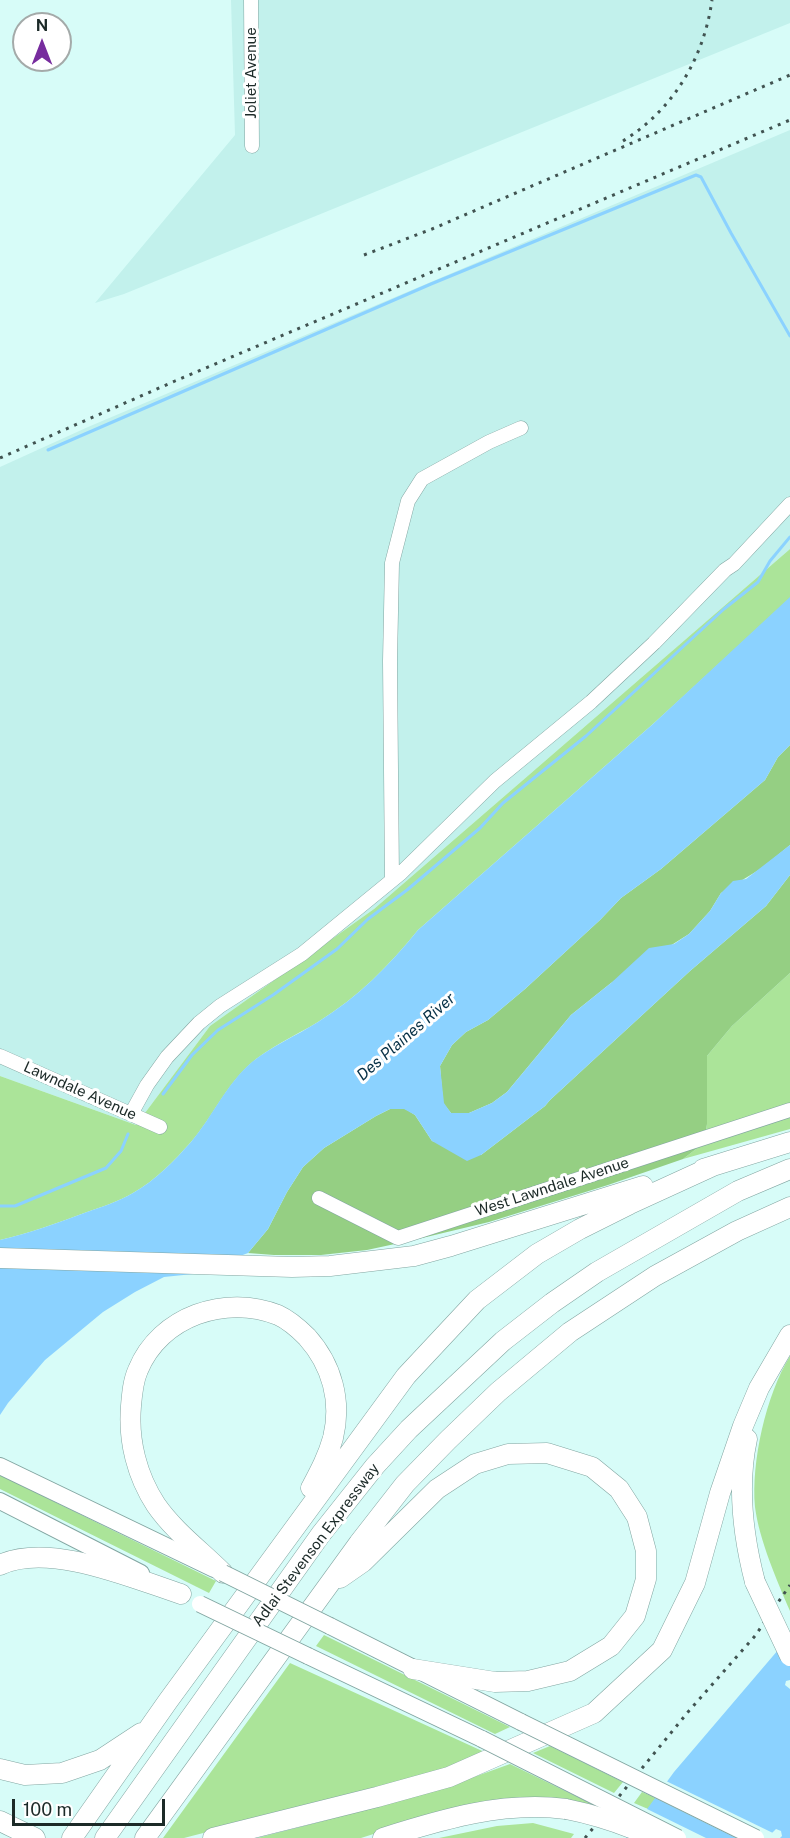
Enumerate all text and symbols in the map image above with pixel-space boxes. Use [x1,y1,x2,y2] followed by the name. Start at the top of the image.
[12,12,72,72] north arrow
[36,16,48,35] text: N
[242,27,260,119] street label: Joliet Avenue
[353,989,459,1085] water label: Des Plaines River
[21,1058,139,1124] street label: Lawndale Avenue
[473,1154,631,1220] street label: West Lawndale Avenue
[249,1460,383,1630] street label: Adlai Stevenson Expressway
[15,1787,168,1825] scale bar
[23,1799,72,1820] text: 100 m

